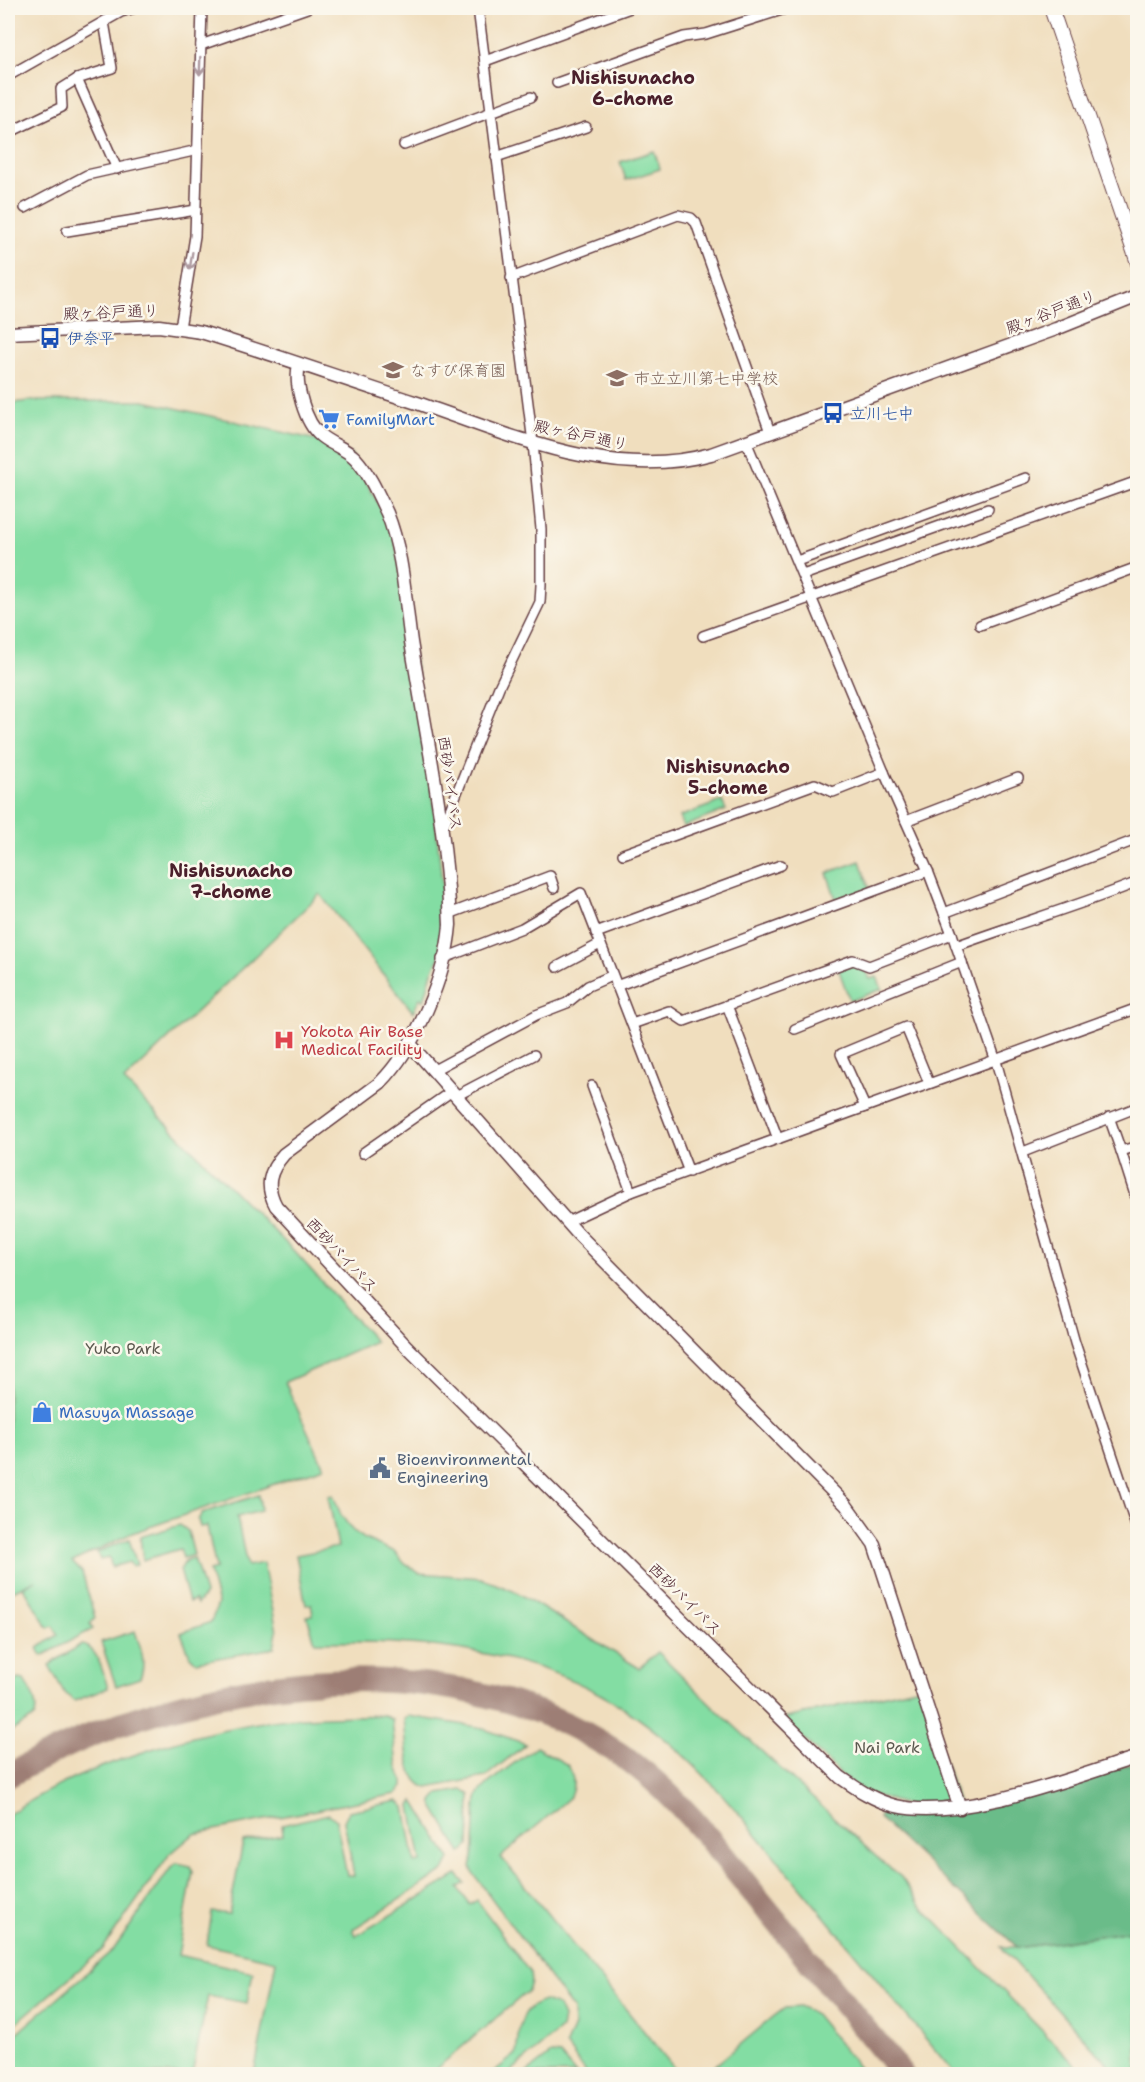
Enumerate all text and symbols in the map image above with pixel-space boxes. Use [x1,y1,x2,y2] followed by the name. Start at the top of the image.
[195,55,206,75] one-way arrow
[571,66,695,111] district label: Nishisunacho 6-chome
[185,250,196,270] one-way arrow
[1002,285,1100,339] street label: 殿ヶ谷戸通り
[63,300,159,324] street label: 殿ヶ谷戸通り
[38,326,62,350] bus stop icon: 伊奈平
[67,328,115,349] place label: 伊奈平
[381,358,405,382] school or university icon: なすび保育園
[410,360,506,381] place label: なすび保育園
[605,366,629,390] school or university icon: 市立立川第七中学校
[634,368,778,389] place label: 市立立川第七中学校
[821,401,845,425] bus stop icon: 立川七中
[850,403,914,424] place label: 立川七中
[317,407,341,431] supermarket icon: FamilyMart
[346,409,435,430] place label: FamilyMart
[532,415,630,455] street label: 殿ヶ谷戸通り
[433,734,467,832] street label: 西砂バイパス
[666,755,790,800] district label: Nishisunacho 5-chome
[169,859,293,904] district label: Nishisunacho 7-chome
[301,1021,423,1060] place label: Yokota Air Base Medical Facility
[272,1028,296,1052] hospital icon: Yokota Air Base Medical Facility
[302,1213,382,1297] street label: 西砂バイパス
[85,1338,161,1359] park label: Yuko Park
[30,1400,54,1424] shop icon: Masuya Massage
[59,1402,195,1423] place label: Masuya Massage
[397,1449,532,1488] place label: Bioenvironmental Engineering
[368,1456,392,1480] public building icon: Bioenvironmental Engineering
[644,1558,726,1640] street label: 西砂バイパス
[854,1737,920,1758] park label: Nai Park

